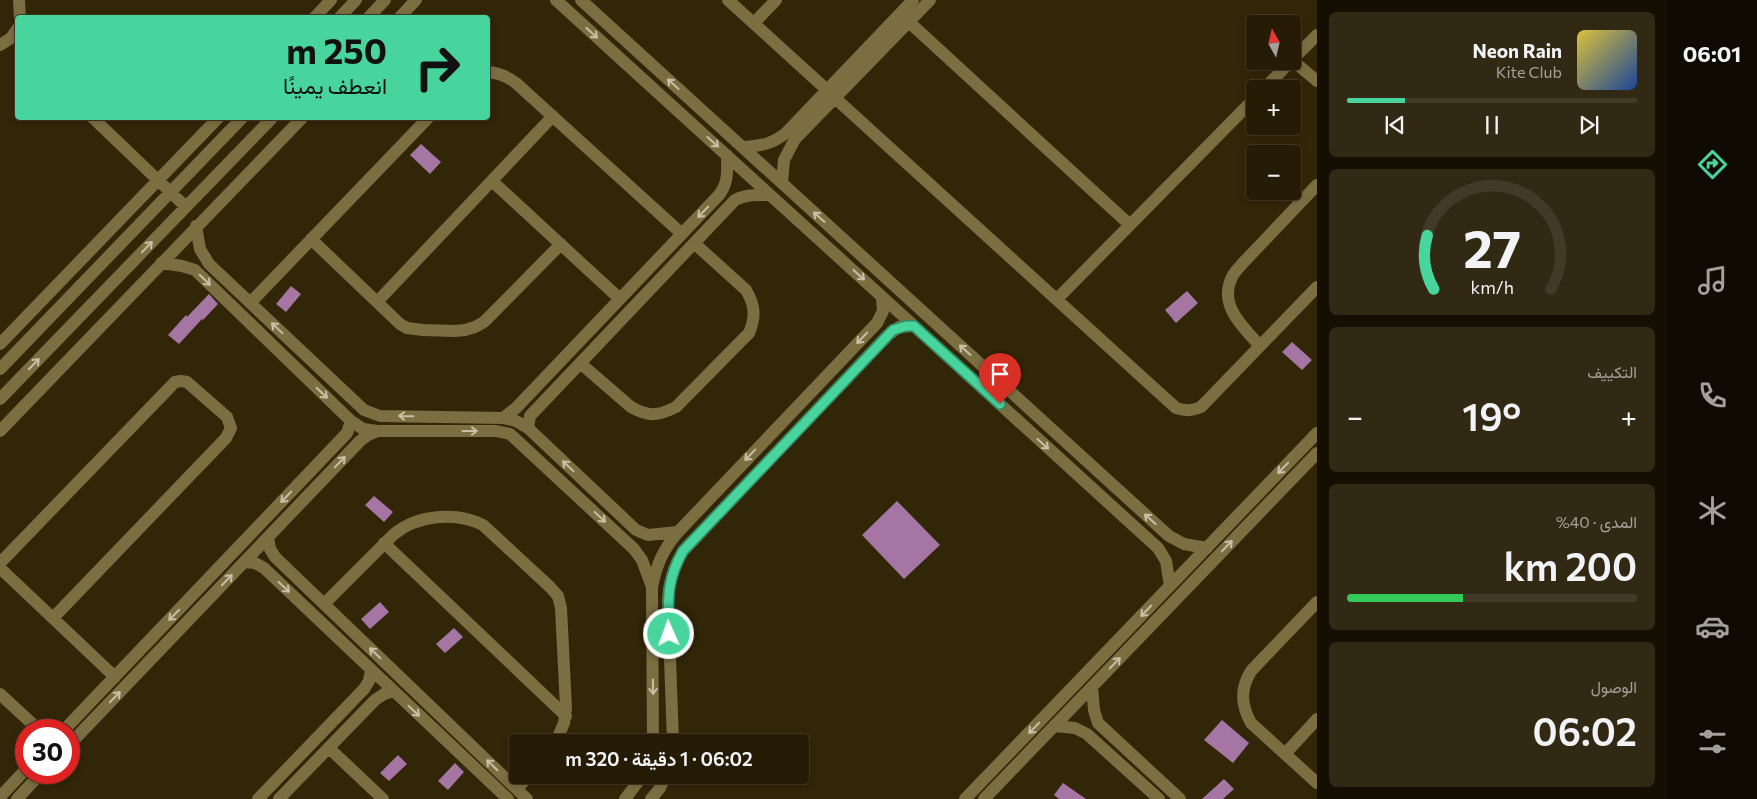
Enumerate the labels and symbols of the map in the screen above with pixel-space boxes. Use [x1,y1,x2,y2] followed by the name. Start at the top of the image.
[1246,15,1301,70] north arrow
[586,27,599,39] one-way arrow
[667,78,680,90] one-way arrow
[706,136,719,148] one-way arrow
[697,206,709,219] one-way arrow
[813,211,826,223] one-way arrow
[141,241,153,253] one-way arrow
[852,269,865,281] one-way arrow
[199,274,211,286] one-way arrow
[270,322,283,334] one-way arrow
[856,332,868,344] one-way arrow
[959,344,972,356] one-way arrow
[979,353,1021,404] pin
[28,357,40,370] one-way arrow
[315,387,328,399] one-way arrow
[398,411,414,421] one-way arrow
[462,426,478,436] one-way arrow
[1037,438,1050,449] one-way arrow
[744,449,756,462] one-way arrow
[334,456,346,469] one-way arrow
[562,460,574,472] one-way arrow
[1277,462,1289,475] one-way arrow
[280,491,292,503] one-way arrow
[593,511,606,523] one-way arrow
[1143,513,1156,525] one-way arrow
[1221,539,1233,552] one-way arrow
[221,573,233,586] one-way arrow
[277,581,290,593] one-way arrow
[1140,604,1152,617] one-way arrow
[642,607,694,659] position arrow
[168,608,180,621] one-way arrow
[369,647,381,659] one-way arrow
[1109,657,1121,669] one-way arrow
[648,679,658,695] one-way arrow
[109,691,121,703] one-way arrow
[408,705,421,717] one-way arrow
[15,719,80,784] speed limit sign: 30
[1028,722,1040,734] one-way arrow
[486,759,499,771] one-way arrow

